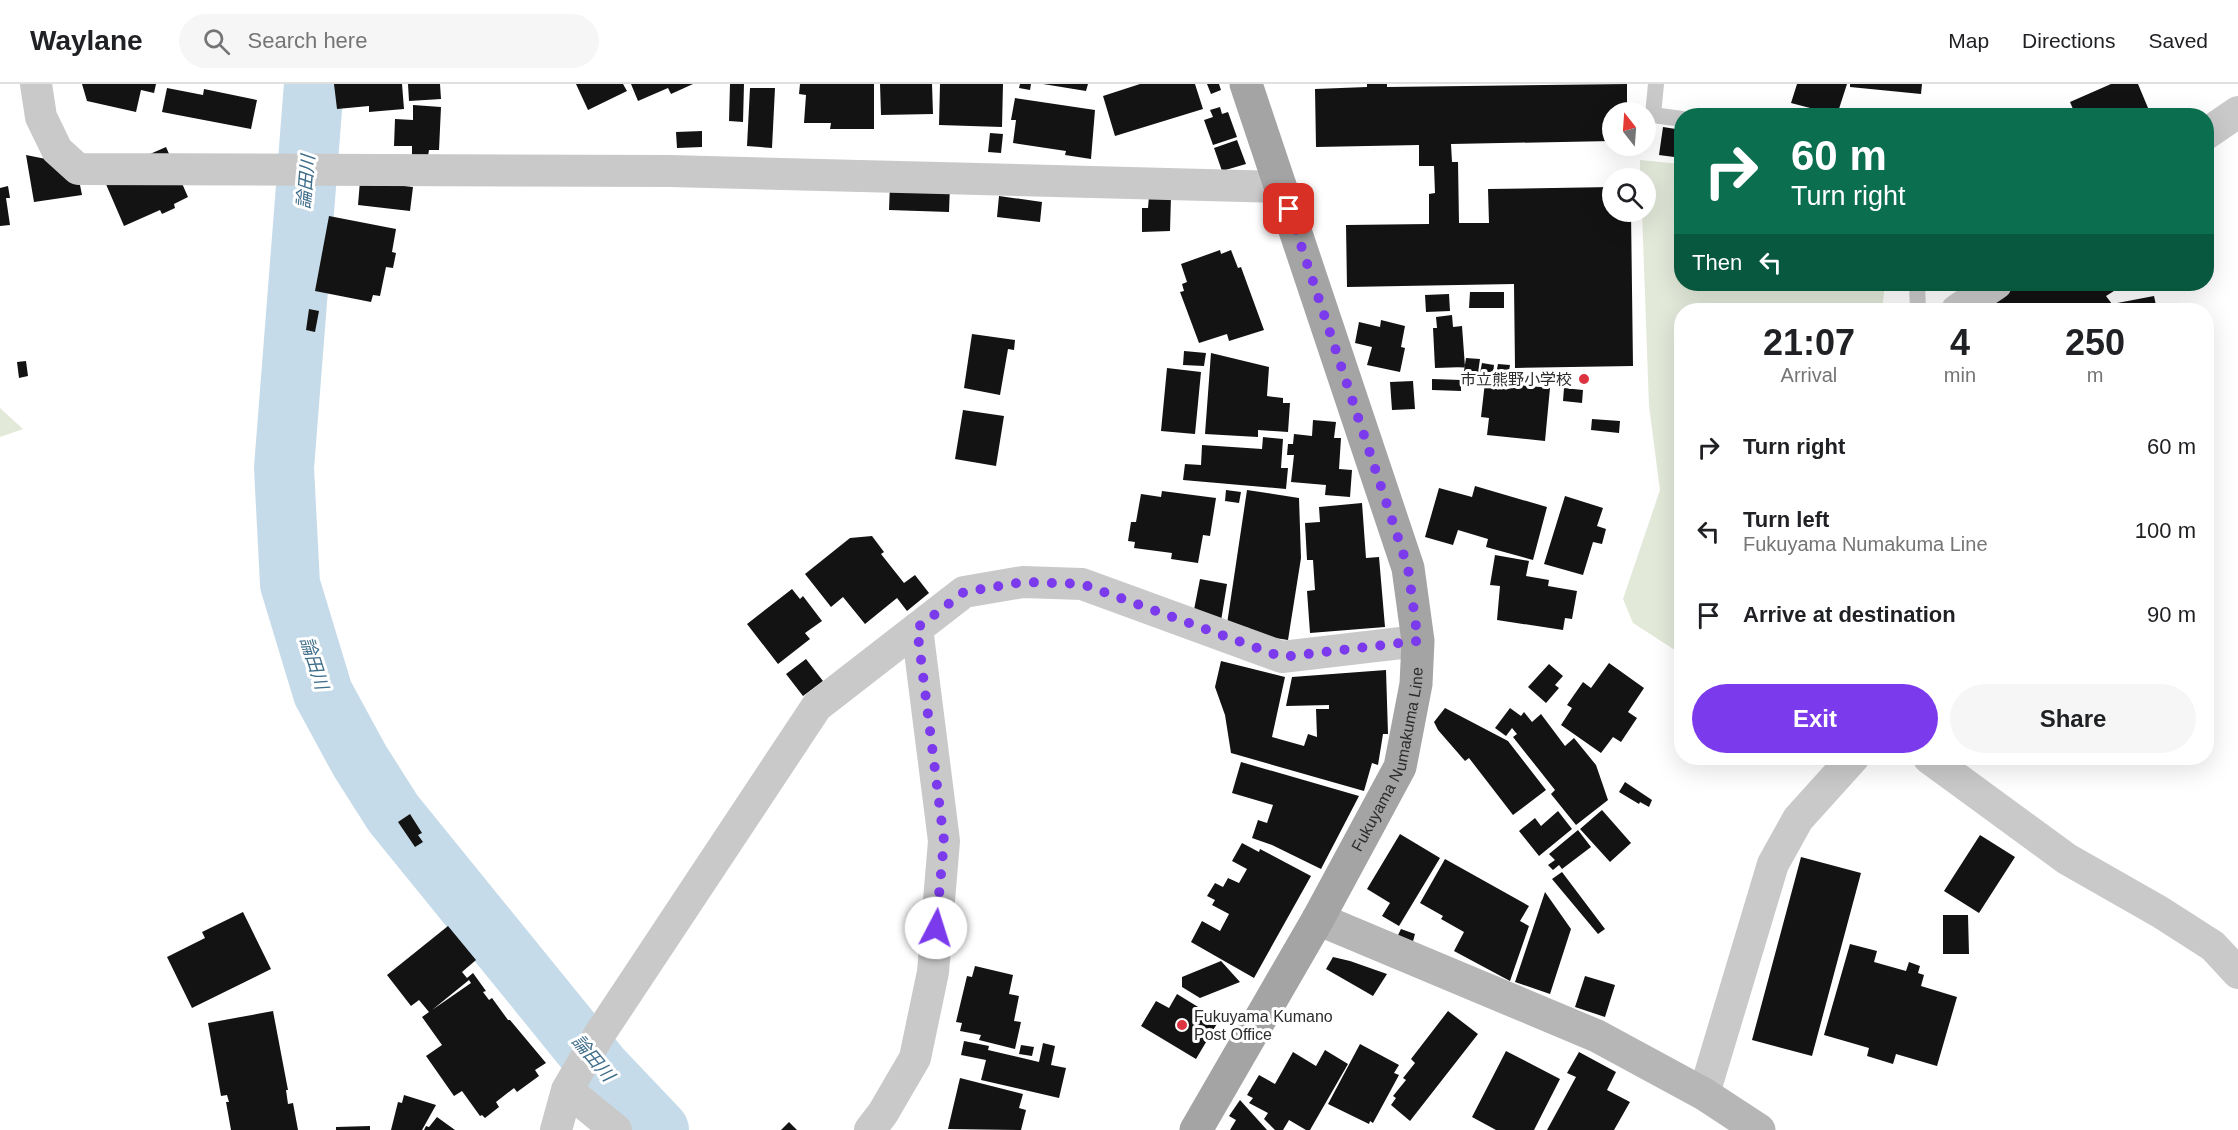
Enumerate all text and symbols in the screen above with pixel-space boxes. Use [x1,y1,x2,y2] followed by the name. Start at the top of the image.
[179,14,599,68] search box
[30,25,143,56] text: Waylane
[200,25,233,58] icon: search
[248,28,367,53] text: Search here
[1948,29,1989,52] text: Map
[2022,29,2115,52] text: Directions
[2148,29,2208,52] text: Saved
[1602,102,1656,156] north arrow
[1602,102,1656,222] map controls
[1692,132,1770,210] icon: right
[1791,132,1887,179] text: 60 m
[294,152,318,210] water label: 論田川
[1602,168,1656,222] button: search
[1791,181,1906,211] text: Turn right
[1263,183,1314,234] pin
[1272,192,1305,225] icon: arrive
[1754,246,1787,279] icon: left
[1692,250,1742,275] text: Then
[1763,322,1855,363] text: 21:07
[1950,322,1970,363] text: 4
[2065,322,2125,363] text: 250
[1781,364,1837,386] text: Arrival
[1944,364,1976,386] text: min
[2087,364,2103,386] text: m
[1460,371,1572,388] place label: 市立熊野小学校
[1577,372,1591,386] marker: 市立熊野小学校
[1692,431,1725,464] icon: right
[1743,434,1845,459] text: Turn right
[2147,434,2196,459] text: 60 m
[1743,507,1829,532] text: Turn left
[1692,515,1725,548] icon: left
[2135,518,2196,543] text: 100 m
[1743,533,1988,555] text: Fukuyama Numakuma Line
[1692,599,1725,632] icon: arrive
[1743,602,1956,627] text: Arrive at destination
[2147,602,2196,627] text: 90 m
[296,634,332,694] water label: 論田川
[1348,667,1425,854] street label: Fukuyama Numakuma Line
[1692,684,1938,753] button: Exit
[1950,684,2196,753] button: Share
[904,896,968,960] position arrow
[1194,1008,1333,1043] place label: Fukuyama Kumano Post Office
[1175,1018,1189,1032] marker: Fukuyama Kumano Post Office
[568,1031,619,1087] water label: 論田川

